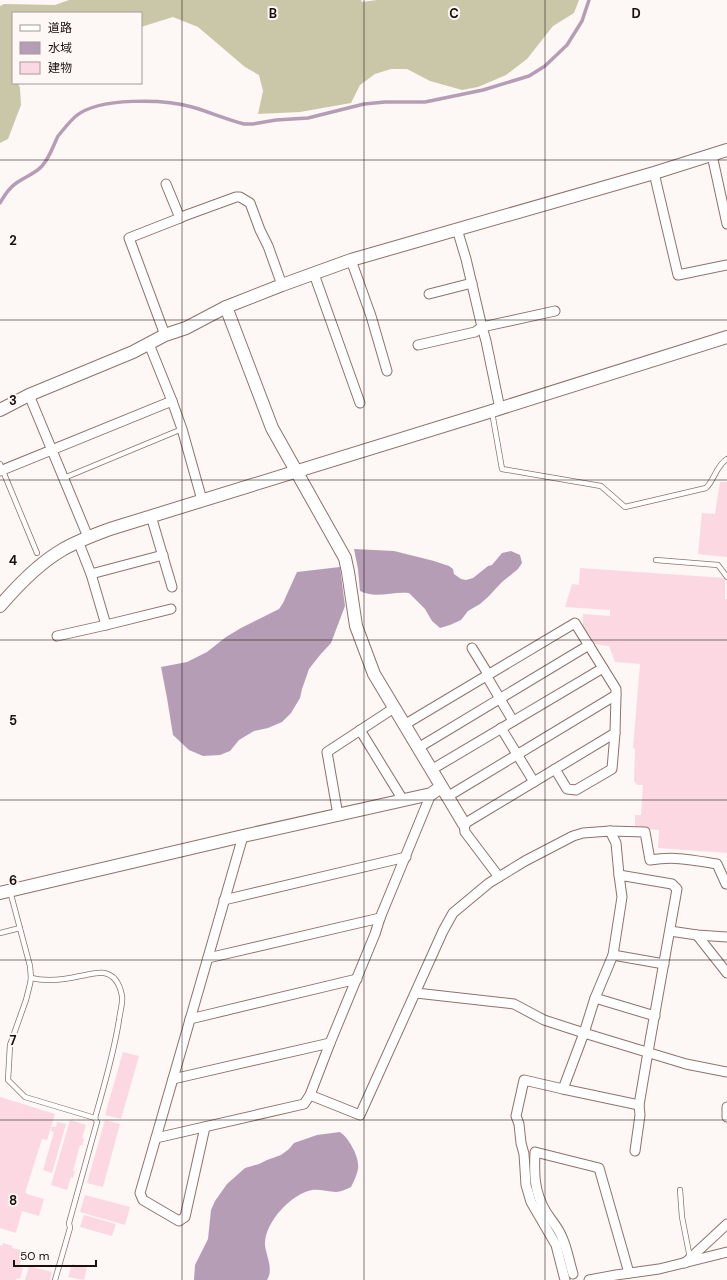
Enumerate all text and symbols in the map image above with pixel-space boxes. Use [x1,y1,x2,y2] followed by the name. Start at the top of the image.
[269,5,277,22] text: B
[449,5,459,22] text: C
[631,5,641,22] text: D
[12,12,142,84] legend
[48,20,72,36] text: 道路
[48,40,72,56] text: 水域
[48,60,72,76] text: 建物
[9,232,17,249] text: 2
[9,392,17,409] text: 3
[9,552,17,569] text: 4
[9,712,17,729] text: 5
[9,872,17,889] text: 6
[10,1032,17,1049] text: 7
[9,1192,17,1209] text: 8
[14,1242,96,1268] scale bar
[20,1248,49,1264] text: 50 m

